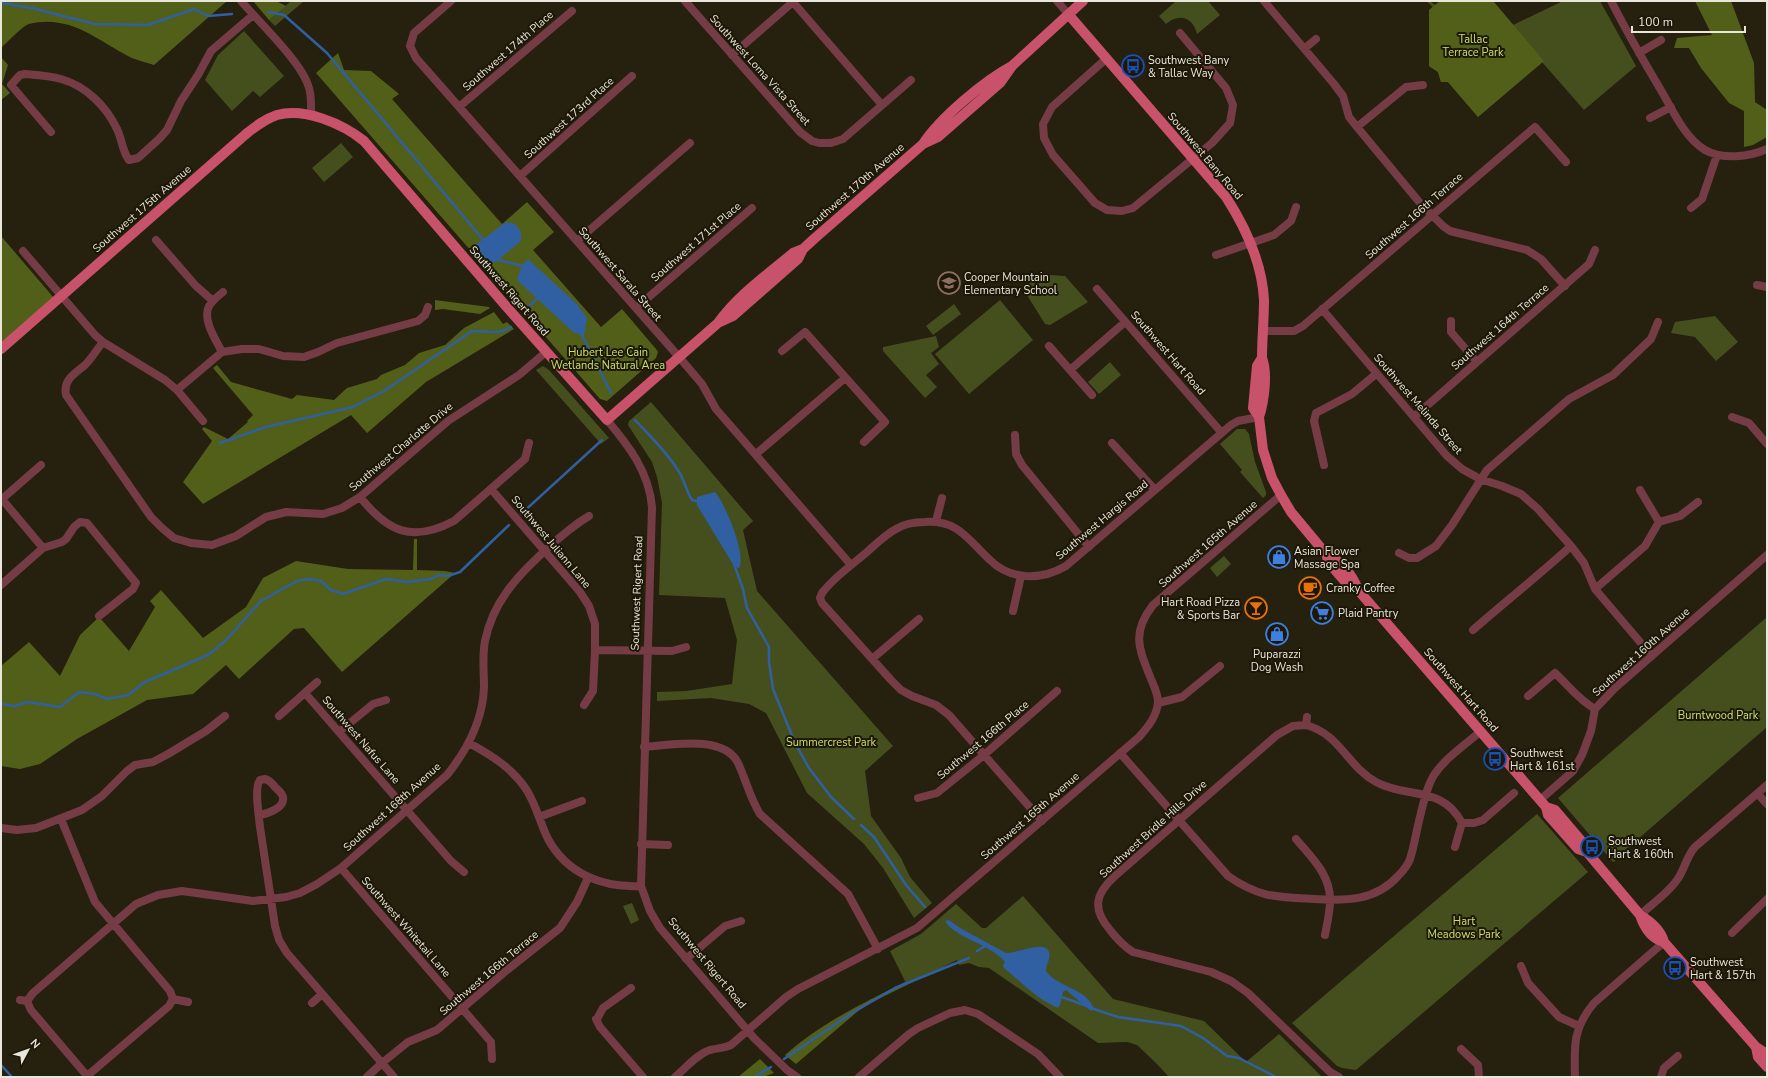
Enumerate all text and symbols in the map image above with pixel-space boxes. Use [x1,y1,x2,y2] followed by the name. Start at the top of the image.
[459,7,557,95] street label: Southwest 174th Place
[1632,8,1745,34] scale bar
[706,11,814,129] street label: Southwest Loma Vista Street
[1638,14,1673,30] text: 100 m
[1443,32,1504,60] park label: Tallac Terrace Park
[1120,53,1146,79] bus stop icon: Southwest Bany & Tallac Way
[1148,53,1229,81] place label: Southwest Bany & Tallac Way
[521,74,617,162] street label: Southwest 173rd Place
[1164,109,1246,203] street label: Southwest Bany Road
[802,140,908,234] street label: Southwest 170th Avenue
[89,162,195,256] street label: Southwest 175th Avenue
[1362,169,1466,263] street label: Southwest 166th Terrace
[648,199,744,285] street label: Southwest 171st Place
[575,224,665,324] street label: Southwest Sarala Street
[466,243,552,339] street label: Southwest Rigert Road
[936,270,962,296] school or university icon: Cooper Mountain Elementary School
[964,270,1058,298] place label: Cooper Mountain Elementary School
[1448,280,1552,374] street label: Southwest 164th Terrace
[1127,308,1209,398] street label: Southwest Hart Road
[551,345,665,373] park label: Hubert Lee Cain Wetlands Natural Area
[1370,351,1466,457] street label: Southwest Melinda Street
[346,399,456,495] street label: Southwest Charlotte Drive
[1052,477,1152,563] street label: Southwest Hargis Road
[508,493,594,592] street label: Southwest Juliann Lane
[1155,497,1261,591] street label: Southwest 165th Avenue
[628,535,646,651] street label: Southwest Rigert Road
[1266,544,1292,570] shop icon: Asian Flower Massage Spa
[1294,544,1360,572] place label: Asian Flower Massage Spa
[1297,575,1323,601] cafe icon: Cranky Coffee
[1326,581,1395,596] place label: Cranky Coffee
[1161,595,1240,623] place label: Hart Road Pizza & Sports Bar
[1243,595,1269,621] bar icon: Hart Road Pizza & Sports Bar
[1309,600,1335,626] supermarket icon: Plaid Pantry
[1589,604,1693,700] street label: Southwest 160th Avenue
[1338,606,1399,621] place label: Plaid Pantry
[1264,621,1290,647] shop icon: Puparazzi Dog Wash
[1420,645,1502,735] street label: Southwest Hart Road
[1251,647,1303,675] place label: Puparazzi Dog Wash
[319,693,403,787] street label: Southwest Nafus Lane
[934,697,1032,783] street label: Southwest 166th Place
[1678,708,1759,723] park label: Burntwood Park
[786,735,877,750] park label: Summercrest Park
[1482,746,1508,772] bus stop icon: Southwest Hart & 161st
[1510,746,1575,774] place label: Southwest Hart & 161st
[340,759,444,855] street label: Southwest 168th Avenue
[977,769,1083,863] street label: Southwest 165th Avenue
[1096,777,1210,881] street label: Southwest Bridle Hills Drive
[1579,834,1605,860] bus stop icon: Southwest Hart & 160th
[1608,834,1673,862] place label: Southwest Hart & 160th
[358,873,454,981] street label: Southwest Whitetail Lane
[664,914,750,1012] street label: Southwest Rigert Road
[1428,914,1501,942] park label: Hart Meadows Park
[436,927,542,1019] street label: Southwest 166th Terrace
[1662,955,1688,981] bus stop icon: Southwest Hart & 157th
[1690,955,1755,983] place label: Southwest Hart & 157th
[8,1030,48,1070] north arrow
[27,1036,44,1052] text: N

